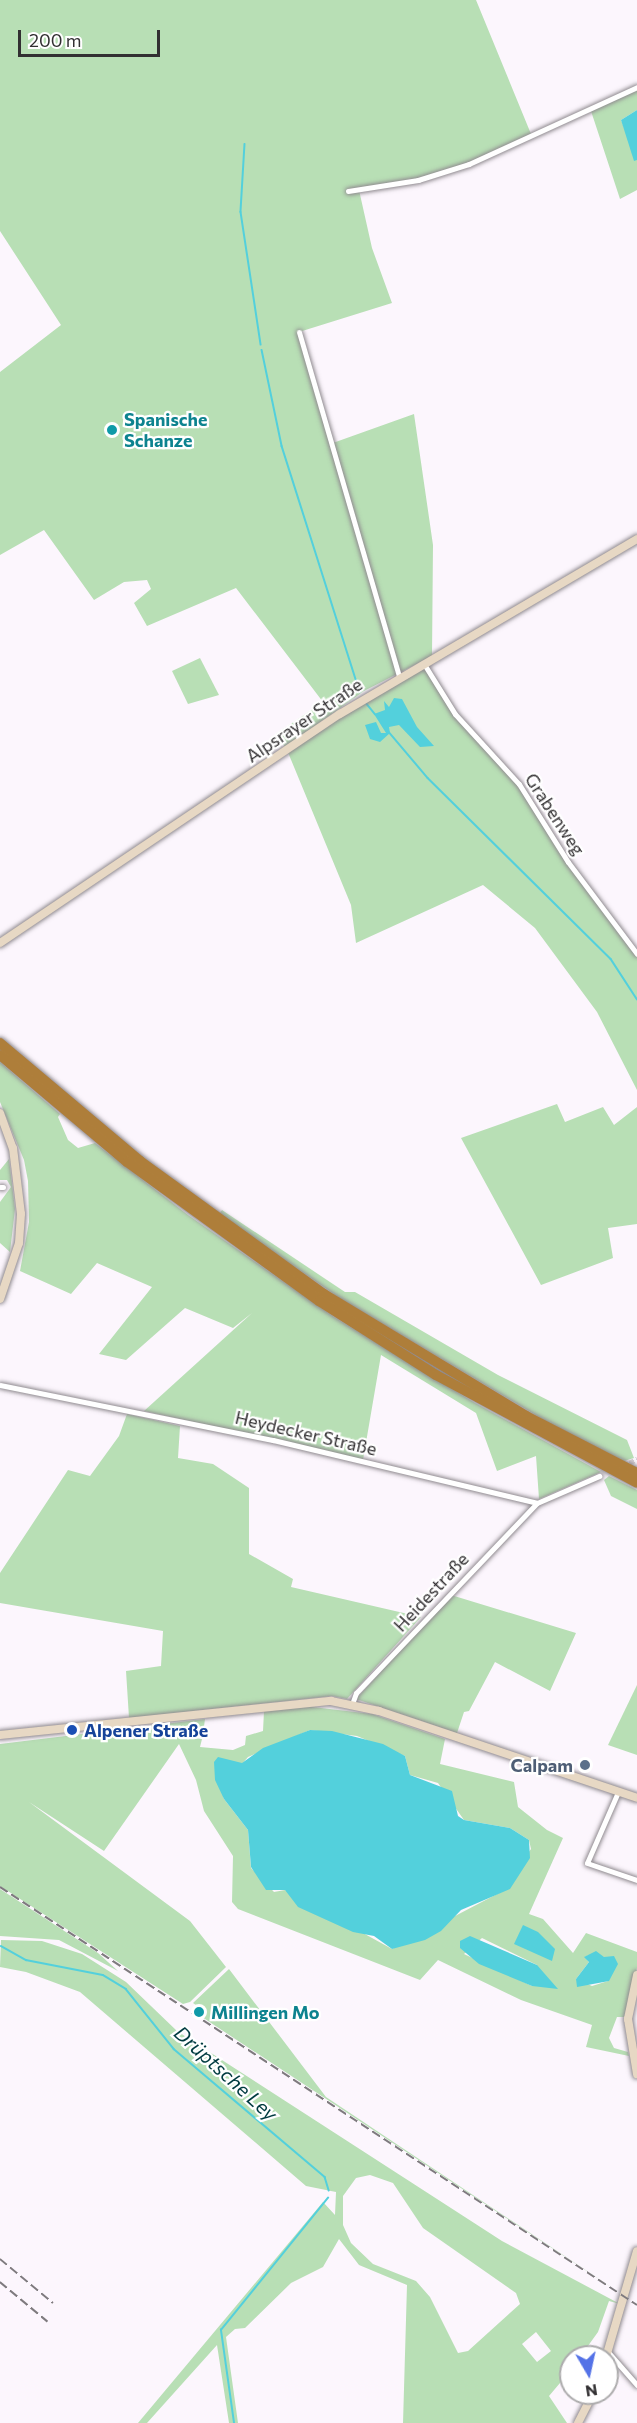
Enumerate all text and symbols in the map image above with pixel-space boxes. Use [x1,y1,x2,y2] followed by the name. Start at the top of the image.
[21,18,164,56] scale bar
[29,29,82,51] text: 200 m
[124,409,207,452] place label: Spanische Schanze
[105,423,119,437] marker: Spanische Schanze
[242,673,366,767] street label: Alpsrayer Straße
[521,769,589,859] street label: Grabenweg
[233,1406,379,1460] street label: Heydecker Straße
[389,1548,473,1636] street label: Heidestraße
[84,1719,208,1741] place label: Alpener Straße
[65,1723,79,1737] marker: Alpener Straße
[510,1754,573,1776] place label: Calpam
[578,1758,592,1772] marker: Calpam
[211,2001,320,2023] place label: Millingen Mo
[192,2005,206,2019] marker: Millingen Mo
[169,2020,283,2126] water label: Drüptsche Ley
[559,2345,619,2405] north arrow
[584,2381,599,2402] text: N

